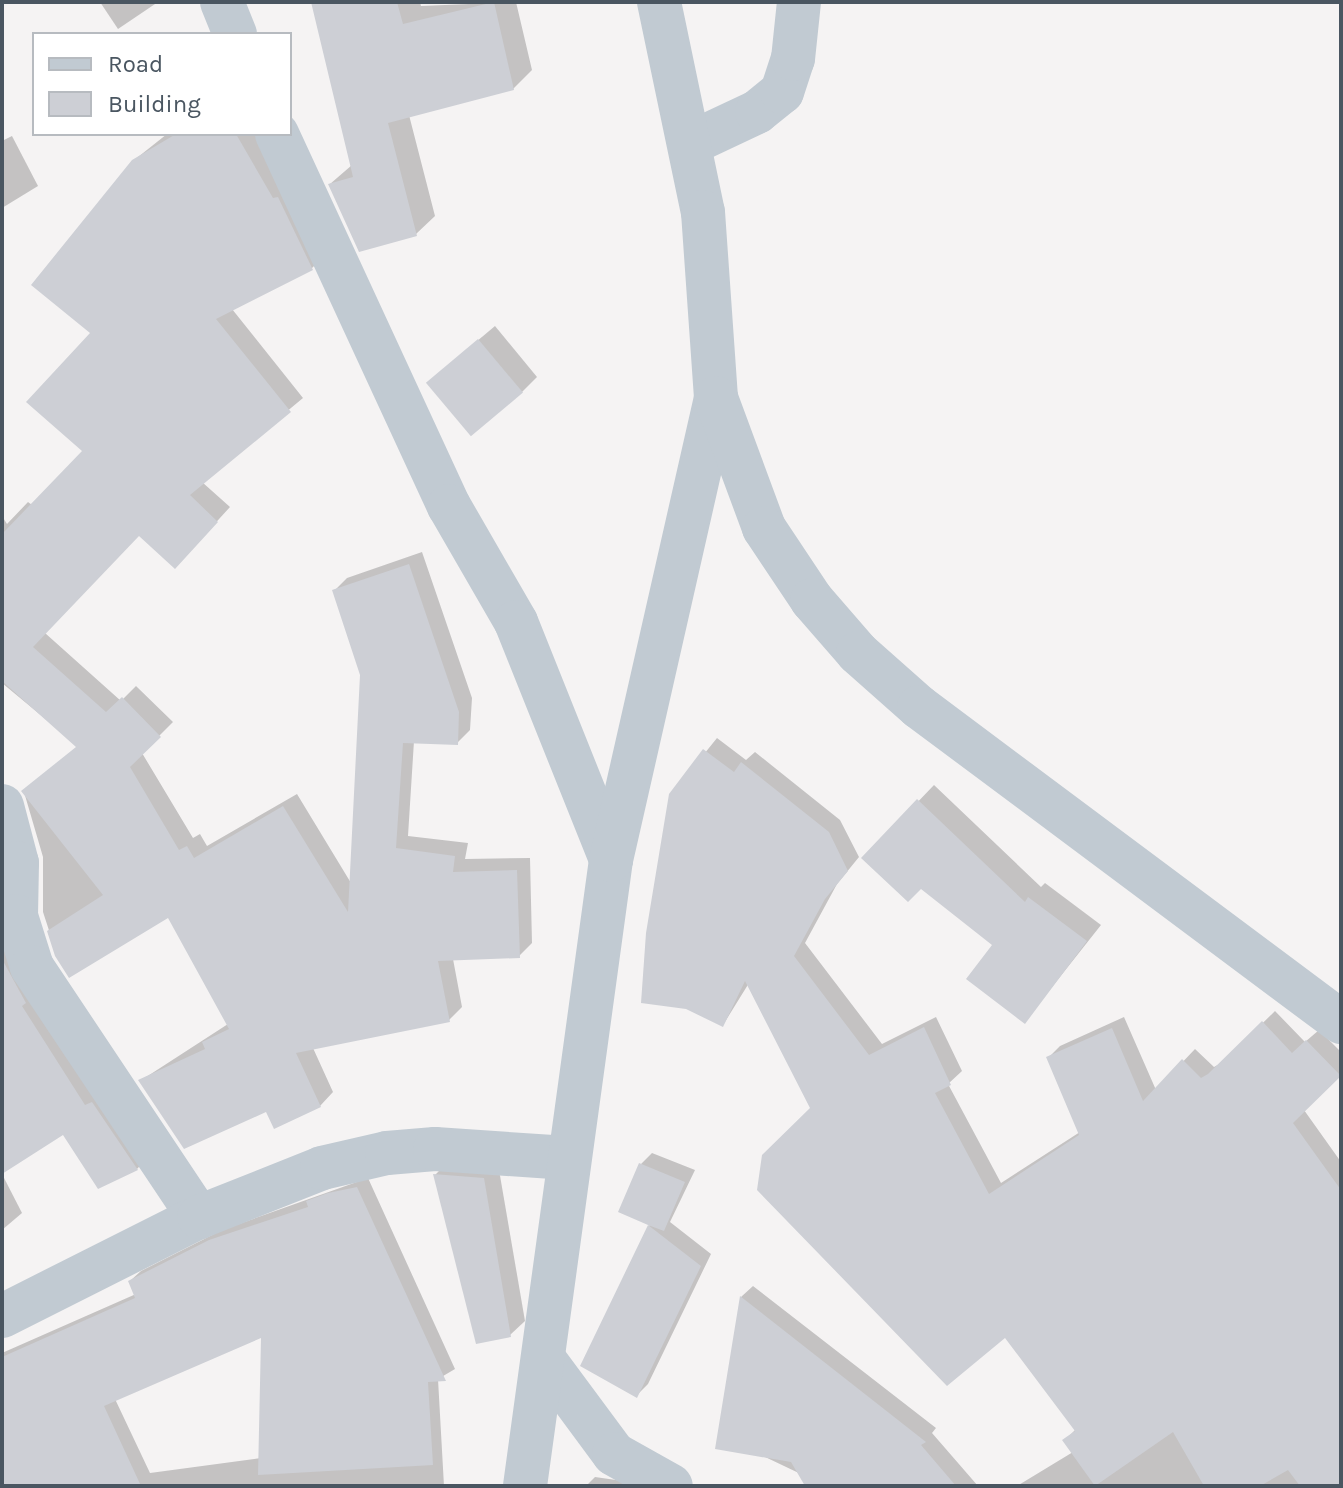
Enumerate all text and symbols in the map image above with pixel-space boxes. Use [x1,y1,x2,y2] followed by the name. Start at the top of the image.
[32,32,292,136] legend
[108,50,163,78] text: Road
[108,90,201,118] text: Building

